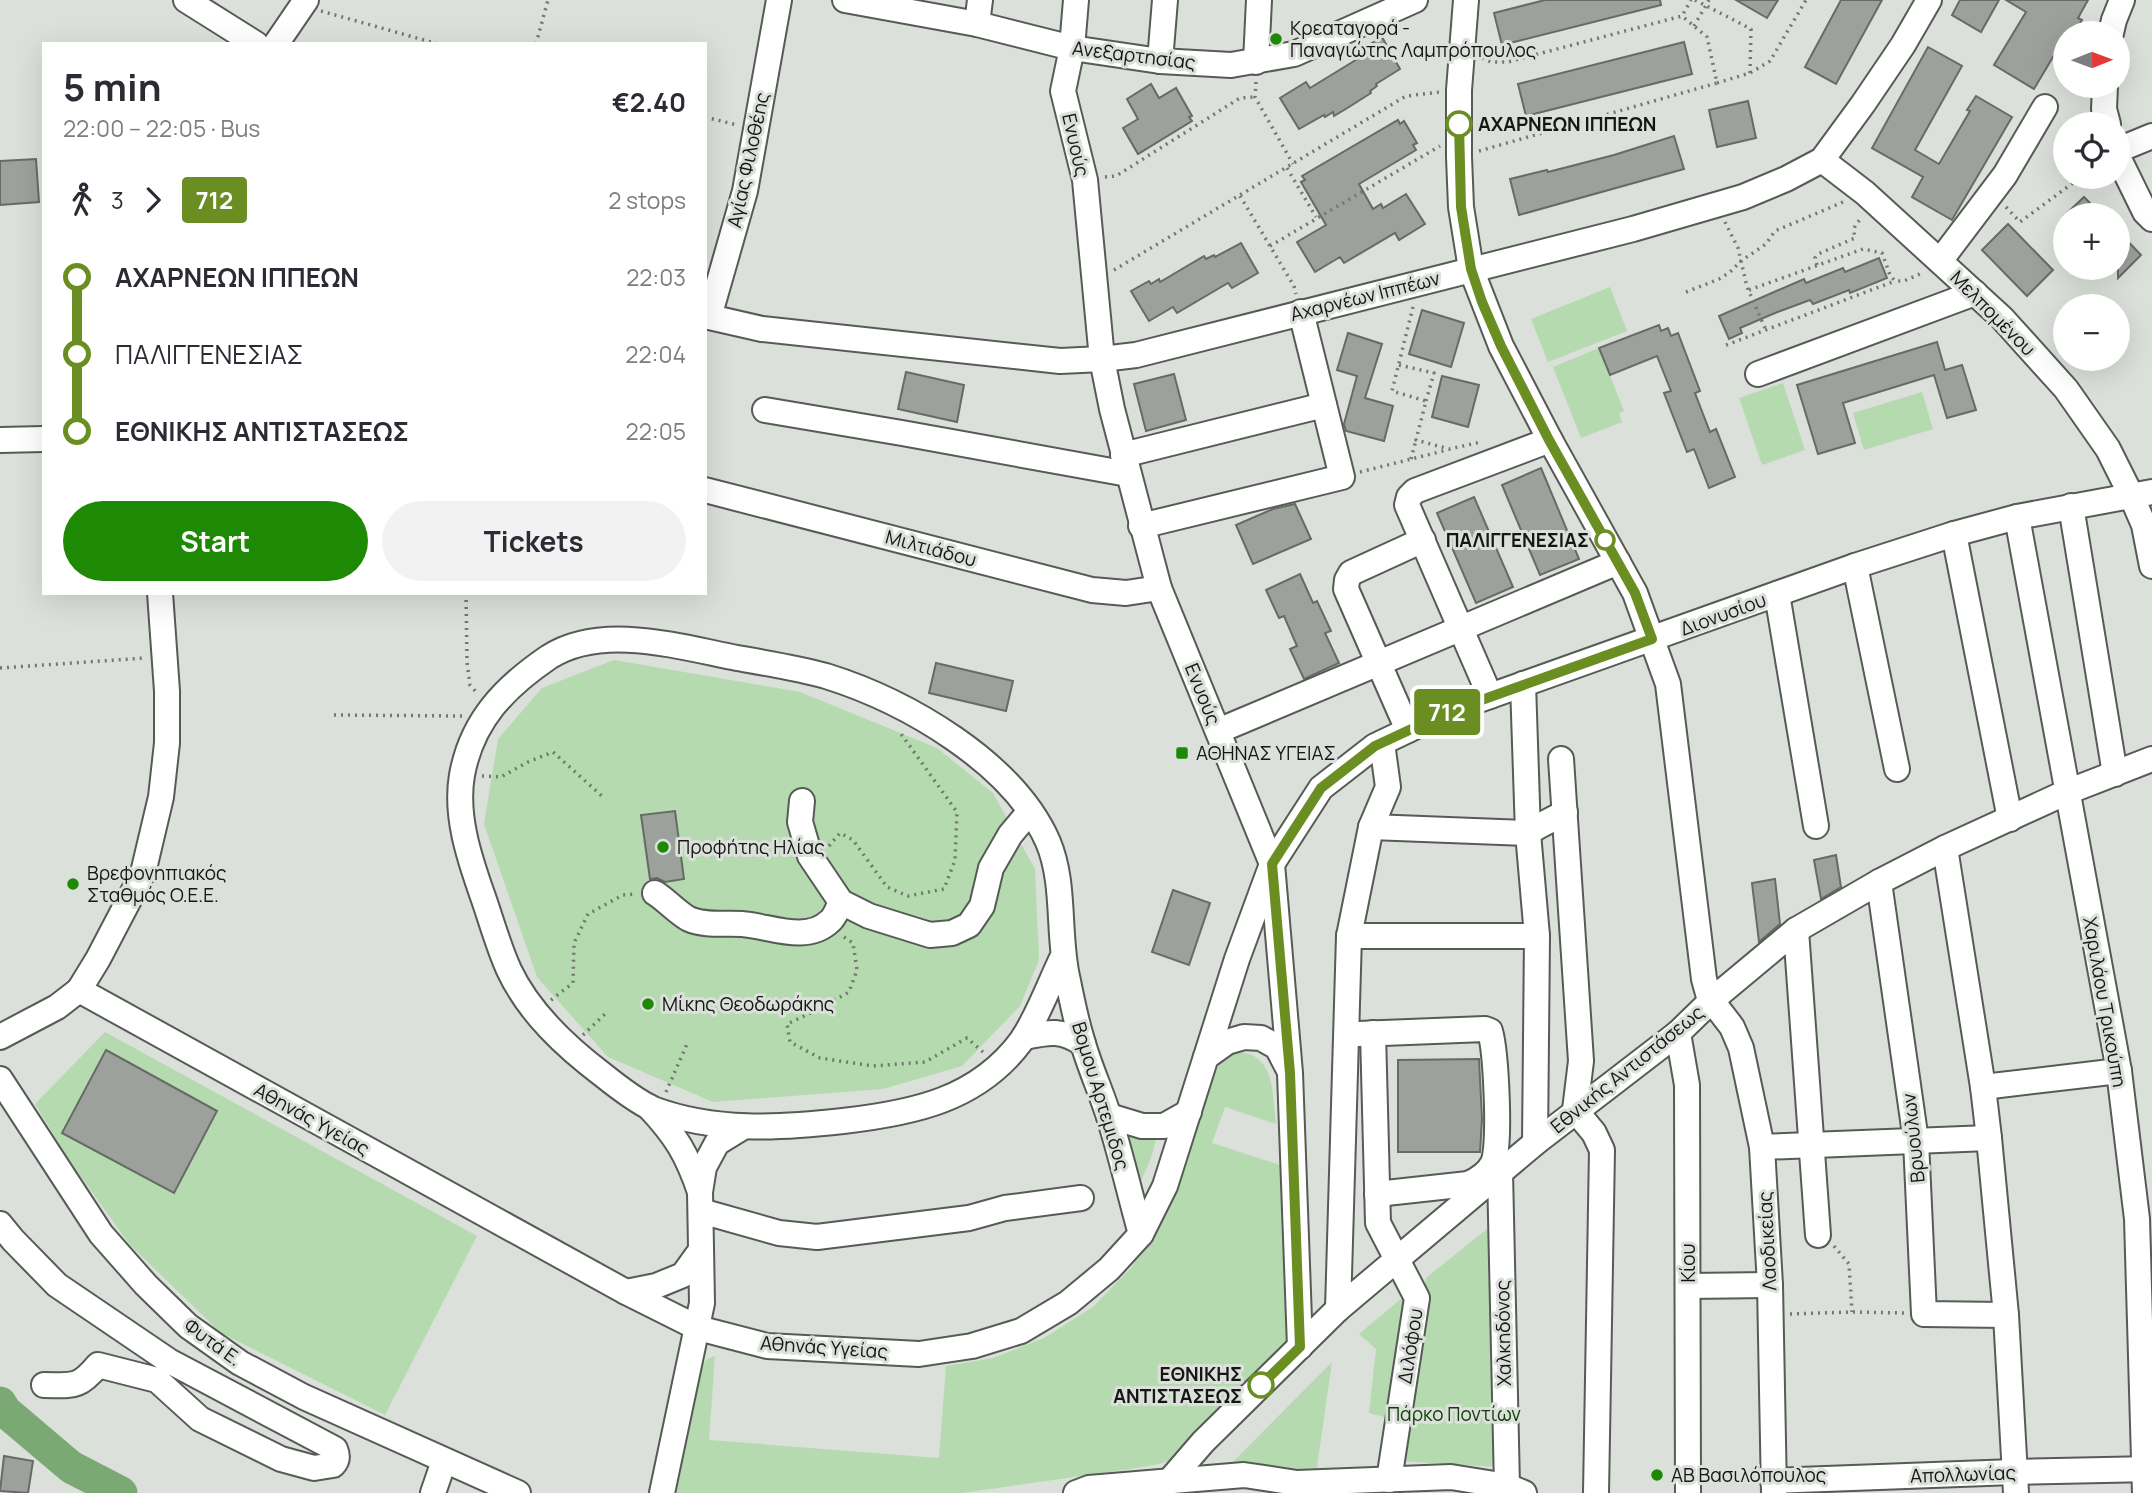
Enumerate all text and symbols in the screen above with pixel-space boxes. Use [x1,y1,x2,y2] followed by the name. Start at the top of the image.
[1290,15,1536,63] place label: Κρεαταγορά - Παναγιώτης Λαμπρόπουλος
[2053,21,2130,98] north arrow
[2053,21,2130,371] map controls
[1268,31,1284,47] marker: Κρεαταγορά - Παναγιώτης Λαμπρόπουλος
[1071,35,1197,75] street label: Ανεξαρτησίας
[63,60,161,112] text: 5 min
[612,84,686,120] text: €2.40
[721,90,775,230] street label: Αγίας Φιλοθέης
[1056,111,1096,179] street label: Ενυούς
[1446,111,1472,137] marker: ΑΧΑΡΝΕΩΝ ΙΠΠΕΩΝ
[1478,111,1656,137] place label: ΑΧΑΡΝΕΩΝ ΙΠΠΕΩΝ
[63,112,260,144] text: 22:00 – 22:05 · Bus
[2053,112,2130,189] button: locate
[63,181,101,219] icon: walk
[134,181,172,219] icon: forward
[196,183,233,216] text: 712
[111,184,124,216] text: 3
[608,184,686,216] text: 2 stops
[2053,203,2130,280] button: +
[115,259,359,295] text: ΑΧΑΡΝΕΩΝ ΙΠΠΕΩΝ
[626,261,686,293] text: 22:03
[1287,265,1443,327] street label: Αχαρνέων Ιππέων
[1945,265,2041,361] street label: Μελπομένου
[2053,294,2130,371] button: −
[115,336,304,372] text: ΠΑΛΙΓΓΕΝΕΣΙΑΣ
[625,338,686,370] text: 22:04
[115,413,409,449] text: ΕΘΝΙΚΗΣ ΑΝΤΙΣΤΑΣΕΩΣ
[626,415,686,447] text: 22:05
[63,501,368,581] button: Start
[382,501,686,581] button: Tickets
[883,523,979,573] street label: Μιλτιάδου
[1446,527,1589,553] place label: ΠΑΛΙΓΓΕΝΕΣΙΑΣ
[1595,530,1615,550] marker: ΠΑΛΙΓΓΕΝΕΣΙΑΣ
[1676,586,1770,642] street label: Διονυσίου
[1179,659,1227,729] street label: Ενυούς
[1407,689,1487,735] line badge: 712
[1428,695,1466,728] text: 712
[1196,740,1336,766] place label: ΑΘΗΝΑΣ ΥΓΕΙΑΣ
[1174,745,1190,761] marker: ΑΘΗΝΑΣ ΥΓΕΙΑΣ
[677,834,825,860] place label: Προφήτης Ηλίας
[655,839,671,855] marker: Προφήτης Ηλίας
[87,860,227,908] place label: Βρεφονηπιακός Σταθμός Ο.Ε.Ε.
[65,876,81,892] marker: Βρεφονηπιακός Σταθμός Ο.Ε.Ε.
[2077,915,2133,1089] street label: Χαριλάου Τρικούπη
[662,991,834,1017] place label: Μίκης Θεοδωράκης
[640,996,656,1012] marker: Μίκης Θεοδωράκης
[1545,999,1709,1139] street label: Εθνικής Αντιστάσεως
[1066,1019,1136,1173] street label: Βομου Αρτεμιδος
[250,1077,374,1161] street label: Αθηνάς Υγείας
[1895,1092,1931,1184] street label: Βρυούλων
[1751,1191,1783,1291] street label: Λαοδικείας
[1675,1243,1701,1283] street label: Κίου
[1489,1280,1517,1386] street label: Χαλκηδόνος
[1391,1307,1429,1385] street label: Διλόφου
[179,1312,247,1372] street label: Φυτά Ε.
[759,1330,889,1364] street label: Αθηνάς Υγείας
[1113,1361,1242,1409] place label: ΕΘΝΙΚΗΣ ΑΝΤΙΣΤΑΣΕΩΣ
[1248,1372,1274,1398] marker: ΕΘΝΙΚΗΣ ΑΝΤΙΣΤΑΣΕΩΣ
[1387,1401,1521,1427] park label: Πάρκο Ποντίων
[1910,1459,2016,1489] street label: Απολλωνίας
[1671,1462,1826,1488] place label: ΑΒ Βασιλόπουλος
[1649,1467,1665,1483] marker: ΑΒ Βασιλόπουλος

